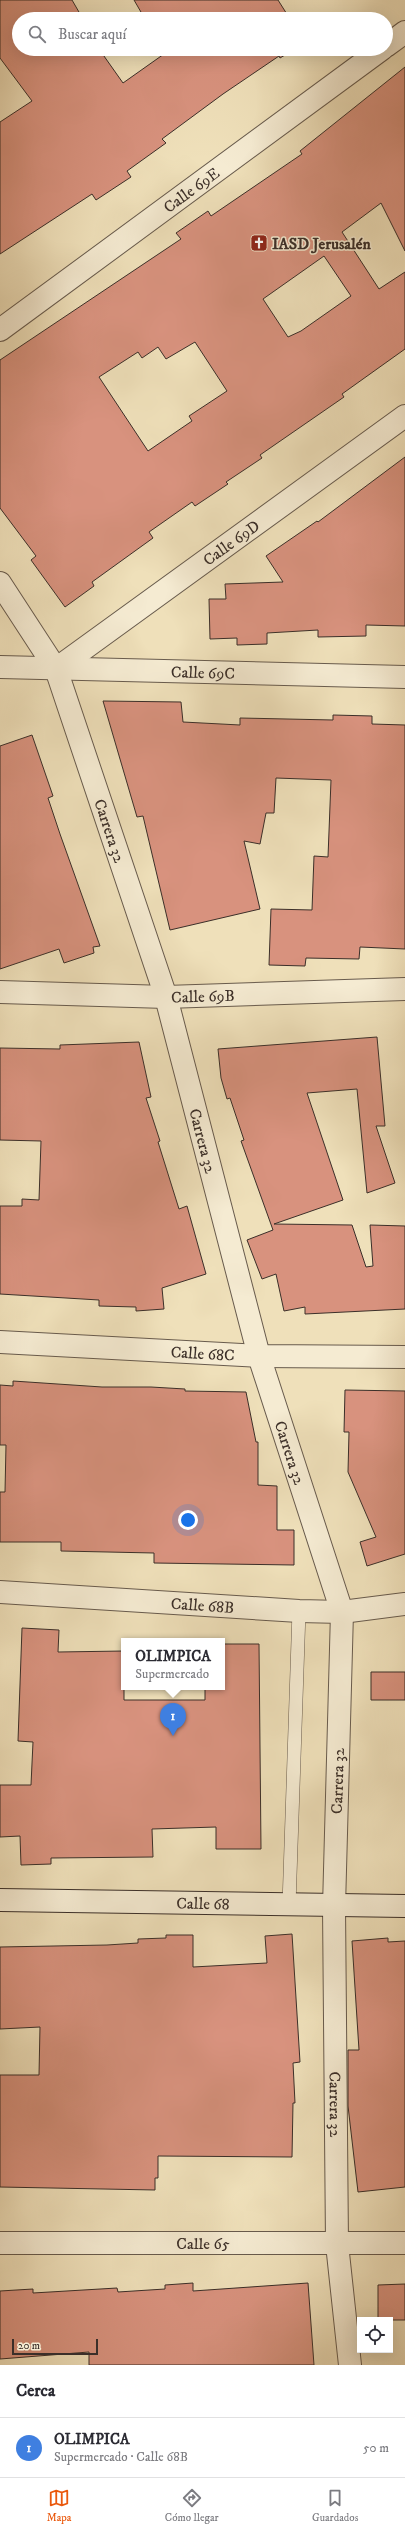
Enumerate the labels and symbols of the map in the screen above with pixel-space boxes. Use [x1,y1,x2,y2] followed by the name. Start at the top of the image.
[160,163,223,218] street label: Calle 69E
[249,233,269,253] church icon: IASD Jerusalén
[272,234,371,254] place label: IASD Jerusalén
[199,516,264,570] street label: Calle 69D
[171,662,235,684] street label: Calle 69C
[89,796,129,865] street label: Carrera 32
[171,986,235,1008] street label: Calle 69B
[184,1106,220,1176] street label: Carrera 32
[170,1342,235,1366] street label: Calle 68C
[270,1418,309,1488] street label: Carrera 32
[178,1510,198,1530] your location
[170,1594,235,1618] street label: Calle 68B
[160,1703,186,1736] pin: 1
[327,1748,349,1814] street label: Carrera 32
[176,1894,230,1914] street label: Calle 68
[324,2071,345,2138] street label: Carrera 32
[176,2234,230,2254] street label: Calle 65
[12,2337,98,2356] scale bar

